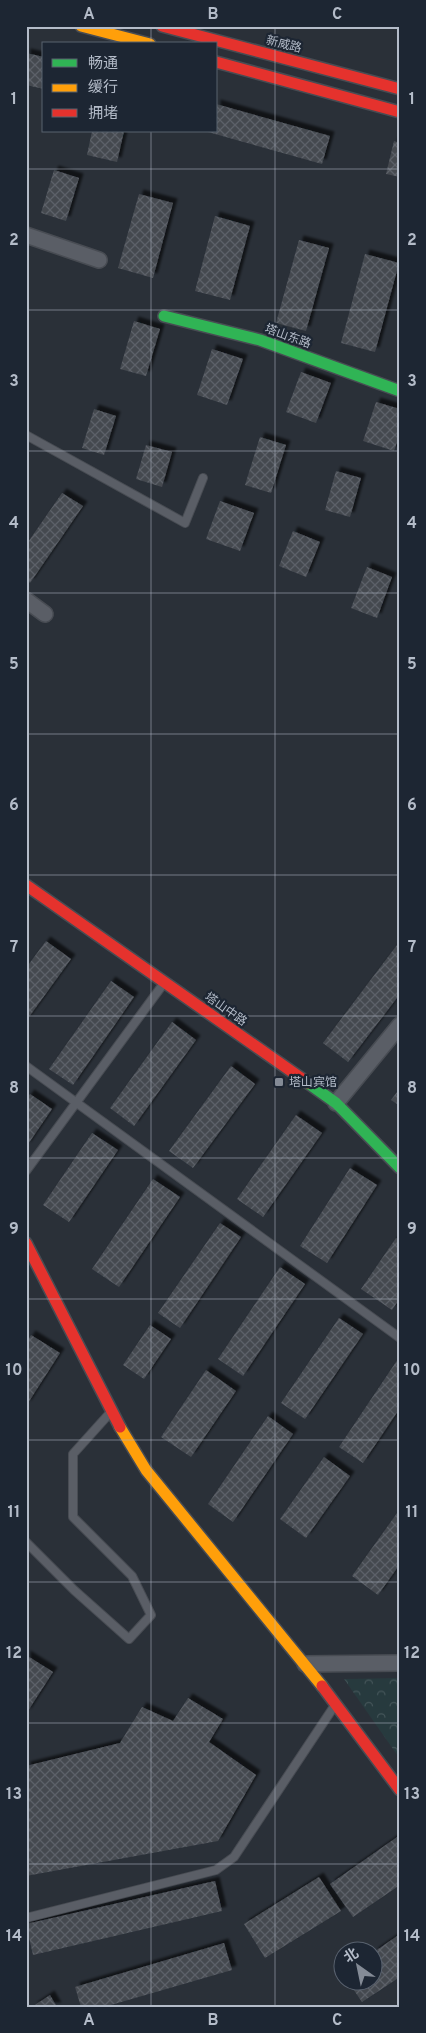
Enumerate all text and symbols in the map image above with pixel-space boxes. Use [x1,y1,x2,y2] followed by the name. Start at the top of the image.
[83,5,95,25] text: A
[207,5,219,25] text: B
[332,5,342,25] text: C
[264,33,303,57] street label: 新威路
[42,42,218,132] legend
[88,55,118,74] text: 畅通
[88,79,118,98] text: 缓行
[11,90,17,110] text: 1
[409,90,415,110] text: 1
[88,105,118,124] text: 拥堵
[9,231,19,251] text: 2
[407,231,417,251] text: 2
[262,321,313,353] street label: 塔山东路
[9,372,19,392] text: 3
[407,372,417,392] text: 3
[9,514,19,534] text: 4
[407,514,417,534] text: 4
[9,655,19,675] text: 5
[407,655,417,675] text: 5
[9,796,19,816] text: 6
[407,796,417,816] text: 6
[10,938,18,958] text: 7
[408,938,416,958] text: 7
[201,989,250,1030] street label: 塔山中路
[289,1075,337,1091] place label: 塔山宾馆
[273,1076,285,1088] marker: 塔山宾馆
[9,1079,19,1099] text: 8
[407,1079,417,1099] text: 8
[9,1220,19,1240] text: 9
[407,1220,417,1240] text: 9
[6,1361,22,1381] text: 10
[404,1361,420,1381] text: 10
[8,1503,20,1523] text: 11
[406,1503,418,1523] text: 11
[6,1644,22,1664] text: 12
[404,1644,420,1664] text: 12
[6,1785,22,1805] text: 13
[404,1785,420,1805] text: 13
[6,1927,22,1947] text: 14
[404,1927,420,1947] text: 14
[334,1940,384,1990] north arrow
[341,1945,362,1967] text: 北
[83,2011,95,2031] text: A
[207,2011,219,2031] text: B
[332,2011,342,2031] text: C

